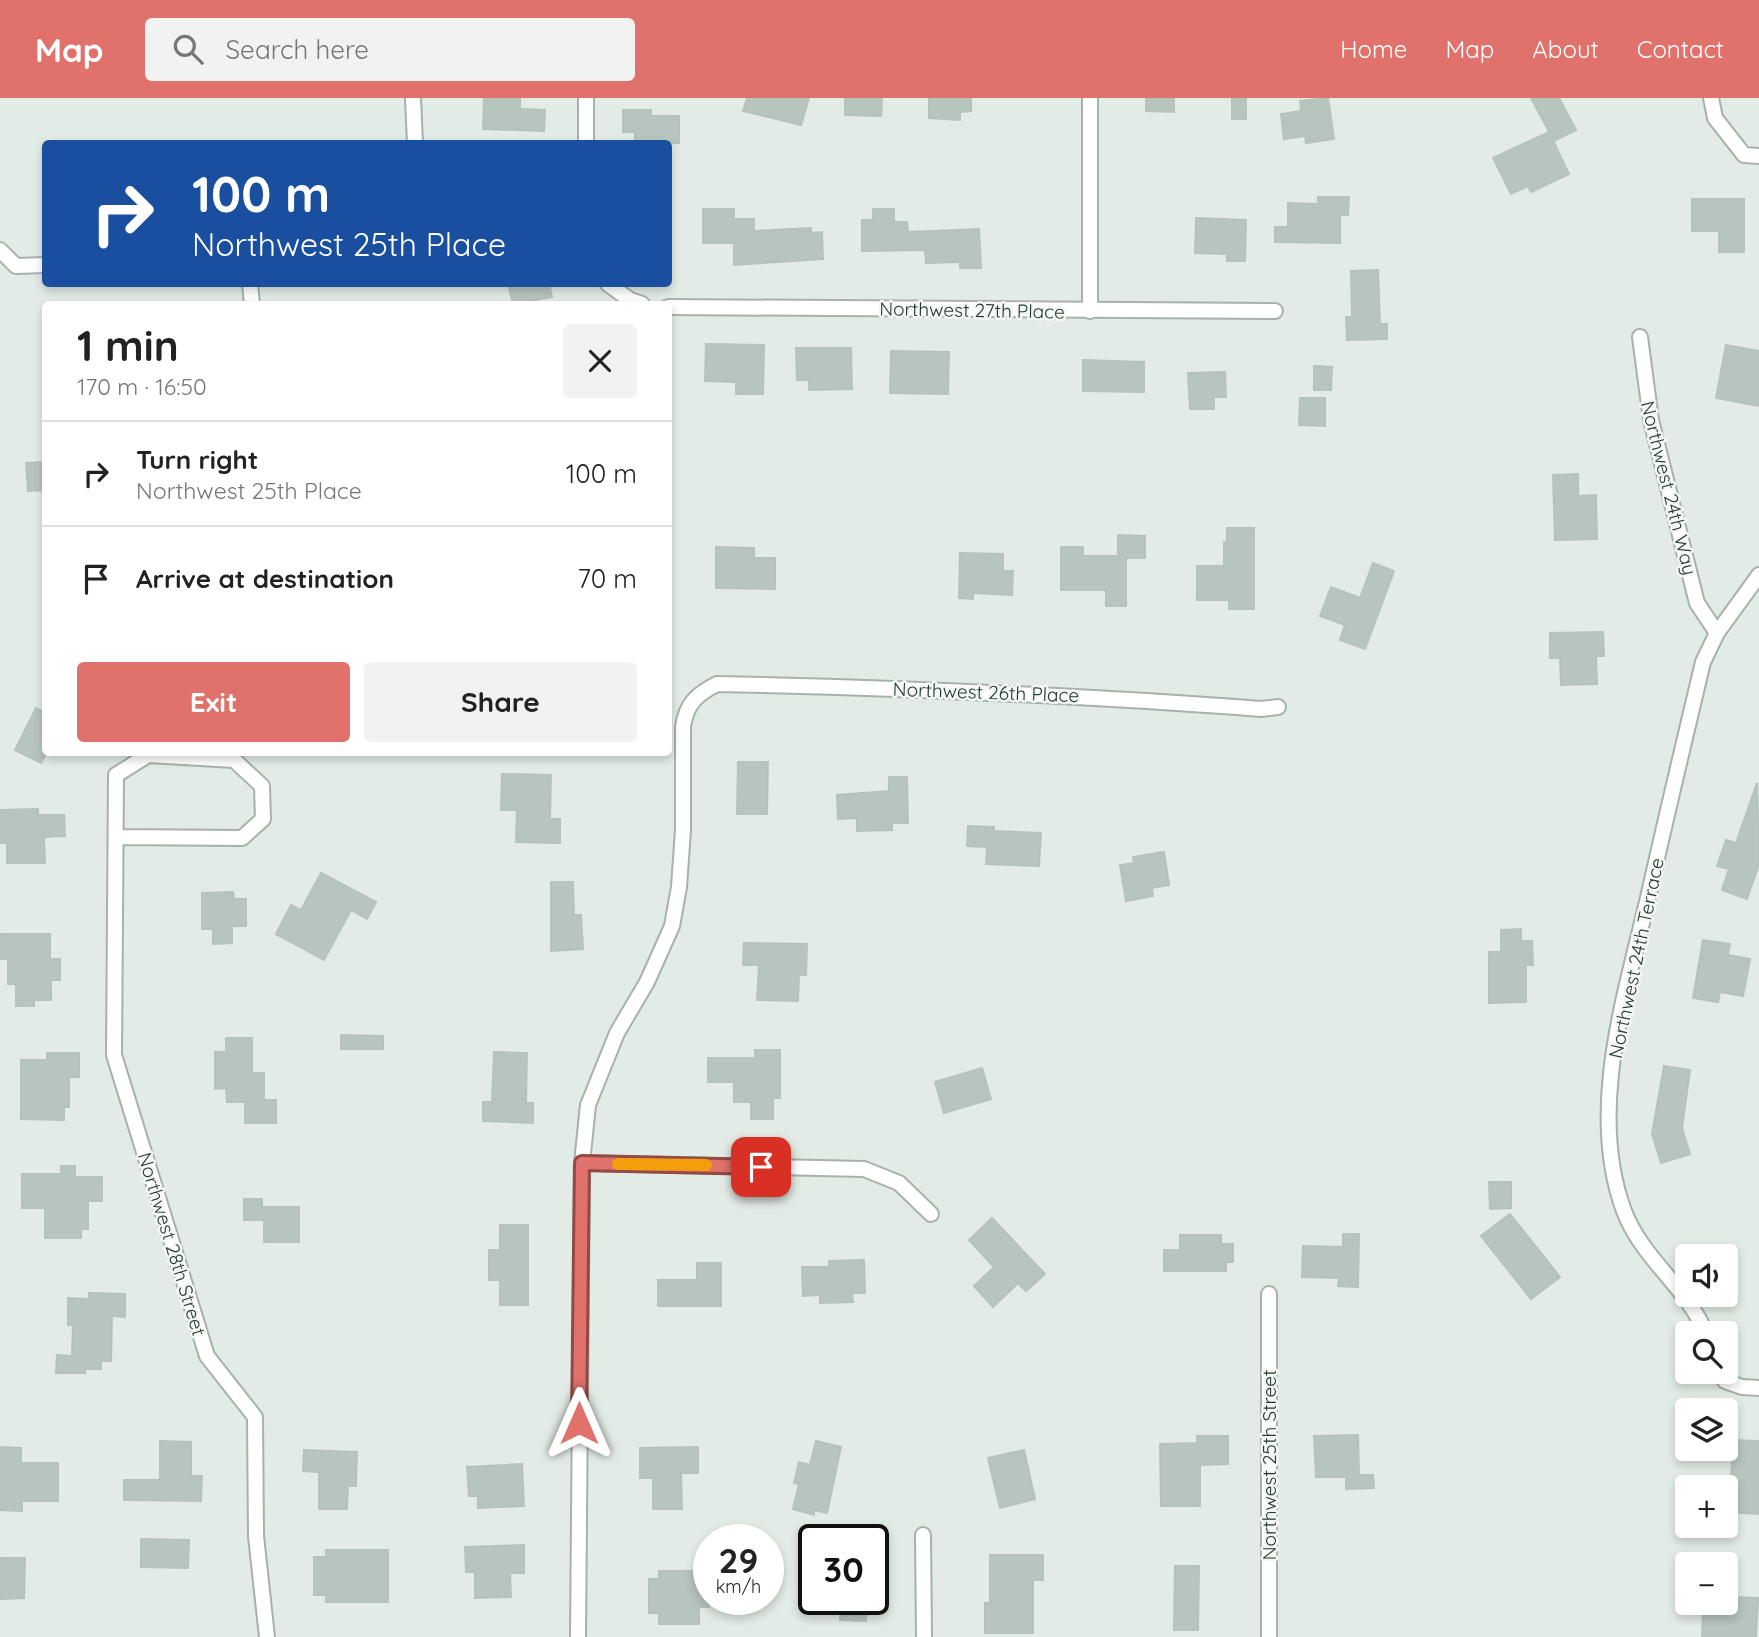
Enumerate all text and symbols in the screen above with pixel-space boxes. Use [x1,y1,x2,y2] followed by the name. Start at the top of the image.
[145,18,635,81] search box
[35,29,103,70] text: Map
[169,30,207,68] icon: search
[225,33,369,66] text: Search here
[1340,34,1407,64] text: Home
[1445,34,1494,64] text: Map
[1532,34,1599,64] text: About
[1637,34,1724,64] text: Contact
[192,163,330,224] text: 100 m
[77,168,168,259] icon: right
[192,224,506,264] text: Northwest 25th Place
[879,296,1065,324] street label: Northwest 27th Place
[77,319,179,372] text: 1 min
[563,324,637,398] button: close
[77,372,207,401] text: 170 m · 16:50
[1636,398,1702,578] street label: Northwest 24th Way
[136,443,258,476] text: Turn right
[77,455,115,493] icon: right
[566,457,637,490] text: 100 m
[136,476,362,505] text: Northwest 25th Place
[77,560,115,598] icon: arrive
[136,562,394,595] text: Arrive at destination
[577,562,637,595] text: 70 m
[77,662,350,742] button: Exit
[364,662,637,742] button: Share
[892,677,1080,707] street label: Northwest 26th Place
[1603,855,1669,1061] street label: Northwest 24th Terrace
[731,1137,791,1197] pin
[742,1148,780,1186] icon: arrive
[133,1149,211,1339] street label: Northwest 28th Street
[1675,1244,1738,1615] map controls
[1675,1244,1738,1307] button: sound
[1675,1321,1738,1384] button: search
[1257,1370,1281,1560] street label: Northwest 25th Street
[542,1386,616,1460] position arrow
[1675,1398,1738,1461] button: layers
[1675,1475,1738,1538] button: +
[798,1524,889,1615] speed limit sign: 30
[719,1538,758,1582] text: 29
[1675,1552,1738,1615] button: −
[716,1575,761,1598] text: km/h

